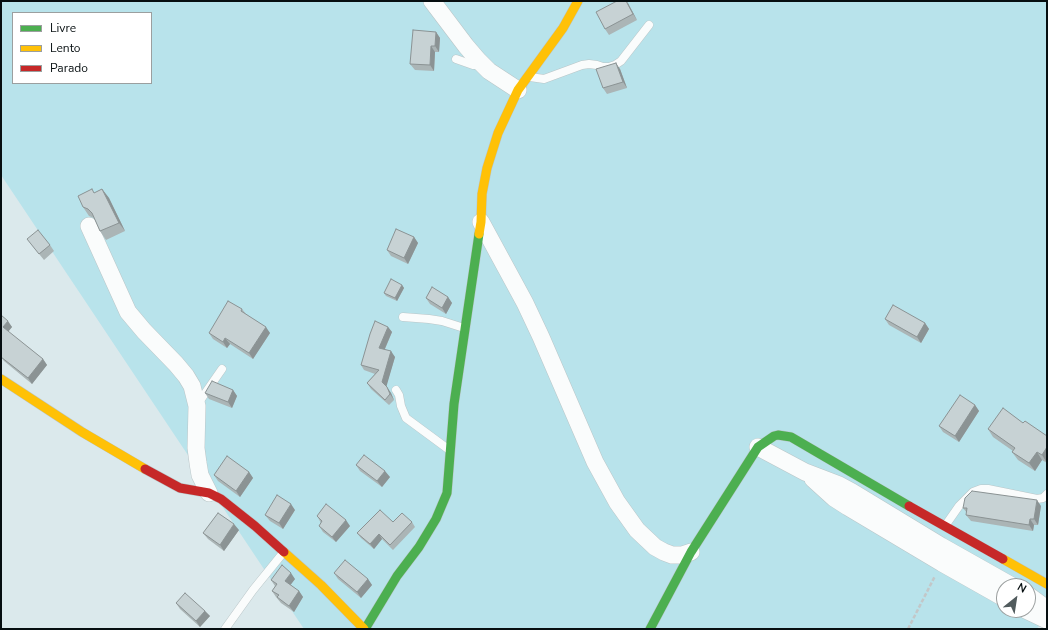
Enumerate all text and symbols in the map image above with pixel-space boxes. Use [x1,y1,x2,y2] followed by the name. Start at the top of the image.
[12,12,152,84] legend
[50,20,76,36] text: Livre
[50,40,80,56] text: Lento
[50,60,88,76] text: Parado
[996,578,1036,618] north arrow
[1014,579,1029,597] text: N

